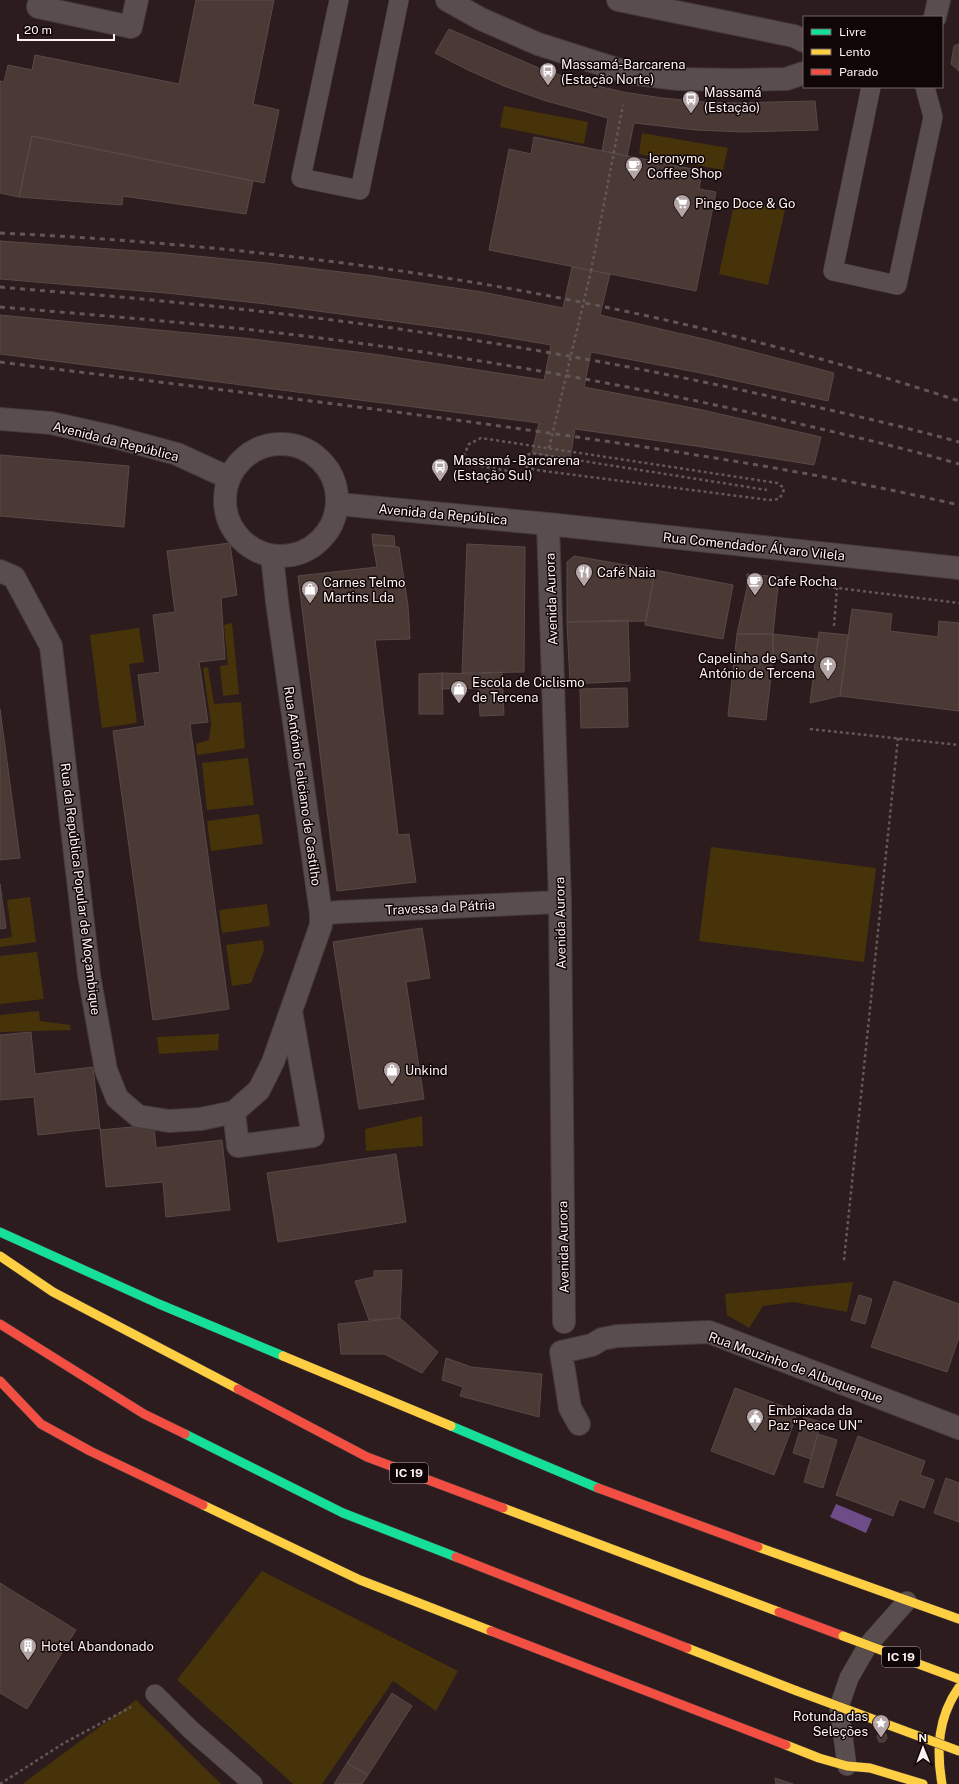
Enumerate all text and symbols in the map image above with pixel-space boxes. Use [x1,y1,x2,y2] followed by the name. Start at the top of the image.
[18,16,114,42] scale bar
[803,16,943,88] legend
[24,23,52,37] text: 20 m
[839,25,867,39] text: Livre
[839,45,871,59] text: Lento
[561,57,685,87] place label: Massamá-Barcarena (Estação Norte)
[538,61,558,86] bus stop icon: Massamá-Barcarena (Estação Norte)
[839,65,878,79] text: Parado
[704,85,761,115] place label: Massamá (Estação)
[681,89,701,114] bus stop icon: Massamá (Estação)
[647,151,722,181] place label: Jeronymo Coffee Shop
[624,155,644,180] cafe icon: Jeronymo Coffee Shop
[672,193,692,218] supermarket icon: Pingo Doce & Go
[695,196,795,211] place label: Pingo Doce & Go
[51,419,180,464] street label: Avenida da República
[453,453,580,483] place label: Massamá - Barcarena (Estação Sul)
[430,457,450,482] bus stop icon: Massamá - Barcarena (Estação Sul)
[378,501,508,528] street label: Avenida da República
[662,528,846,564] street label: Rua Comendador Álvaro Vilela
[542,553,561,645] street label: Avenida Aurora
[574,562,594,587] restaurant icon: Café Naia
[597,565,656,580] place label: Café Naia
[745,571,765,596] cafe icon: Cafe Rocha
[768,574,837,589] place label: Cafe Rocha
[323,575,405,605] place label: Carnes Telmo Martins Lda
[300,579,320,604] shop icon: Carnes Telmo Martins Lda
[698,651,815,681] place label: Capelinha de Santo António de Tercena
[818,655,838,680] church icon: Capelinha de Santo António de Tercena
[472,675,585,705] place label: Escola de Ciclismo de Tercena
[449,679,469,704] shop icon: Escola de Ciclismo de Tercena
[281,685,324,887] street label: Rua António Feliciano de Castilho
[58,762,103,1016] street label: Rua da República Popular de Moçambique
[552,877,569,969] street label: Avenida Aurora
[385,897,495,918] street label: Travessa da Pátria
[382,1060,402,1085] shop icon: Unkind
[405,1063,447,1078] place label: Unkind
[555,1201,572,1293] street label: Avenida Aurora
[707,1329,885,1406] street label: Rua Mouzinho de Albuquerque
[768,1403,863,1433] place label: Embaixada da Paz "Peace UN"
[745,1407,765,1432] public building icon: Embaixada da Paz "Peace UN"
[390,1463,428,1483] road number: IC 19
[18,1636,38,1661] building icon: Hotel Abandonado
[41,1639,154,1654] place label: Hotel Abandonado
[882,1647,920,1667] road number: IC 19
[793,1709,868,1739] place label: Rotunda das Seleções
[871,1713,891,1738] place icon: Rotunda das Seleções
[903,1728,943,1768] north arrow
[918,1732,927,1744] text: N

